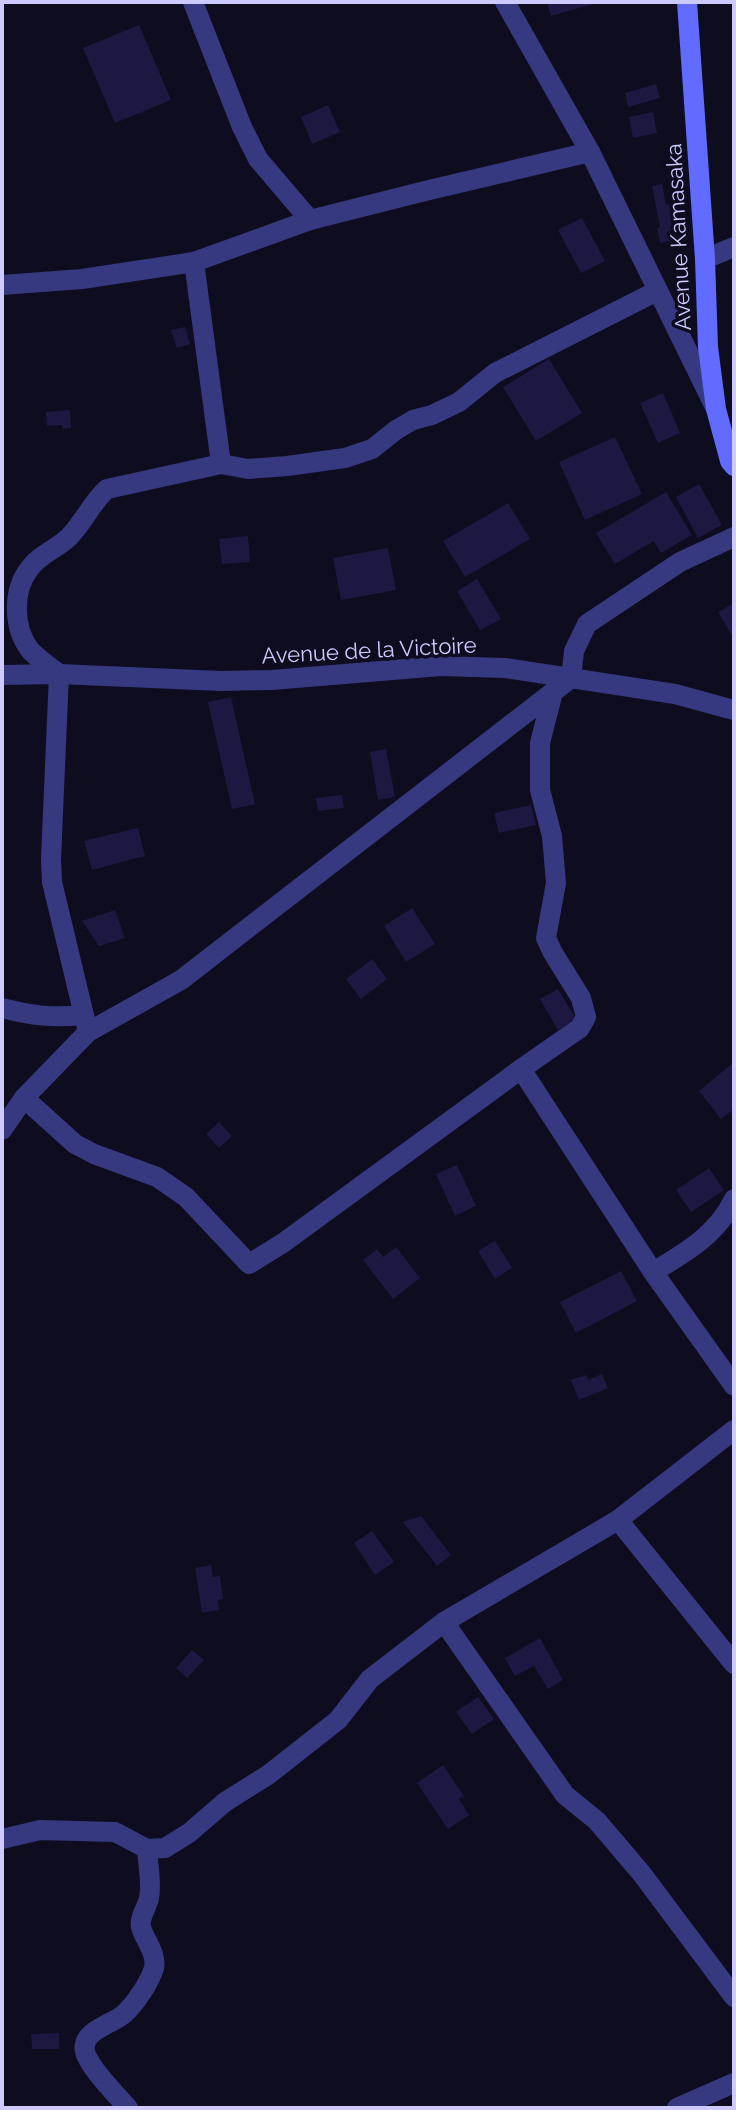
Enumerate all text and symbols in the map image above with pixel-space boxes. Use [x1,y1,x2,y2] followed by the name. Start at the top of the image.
[660,143,696,331] street label: Avenue Kamasaka
[261,631,477,669] street label: Avenue de la Victoire

